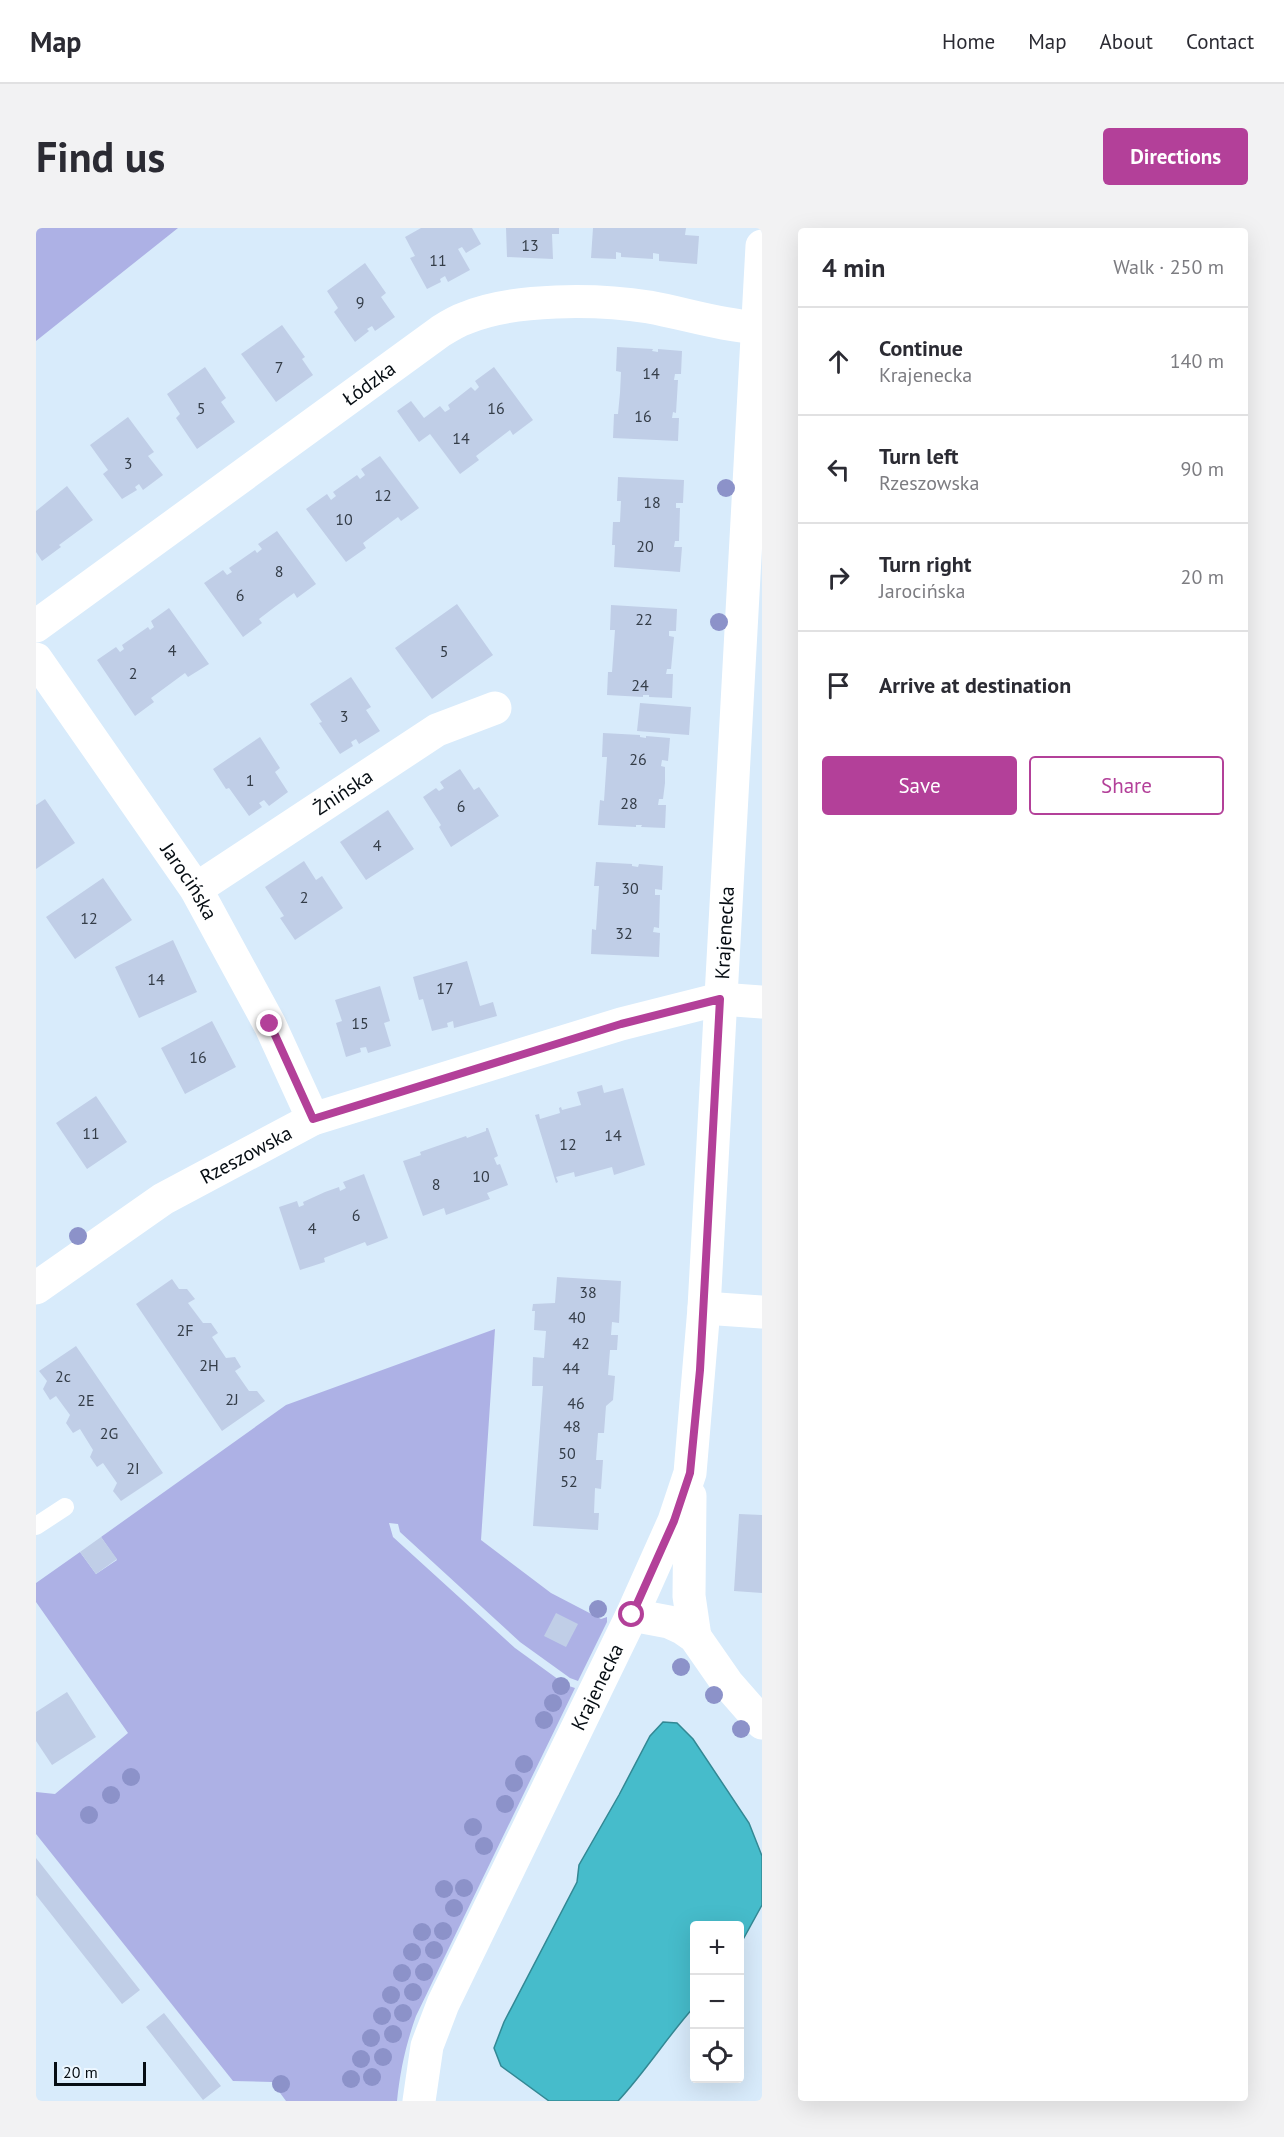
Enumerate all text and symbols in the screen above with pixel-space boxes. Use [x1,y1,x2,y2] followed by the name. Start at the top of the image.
[30,23,81,60] text: Map
[942,28,995,55] text: Home
[1028,28,1067,55] text: Map
[1100,28,1153,55] text: About
[1186,28,1254,55] text: Contact
[1103,128,1248,185] button: Directions
[36,129,165,184] text: Find us
[521,235,539,255] house number: 13
[429,250,447,270] house number: 11
[822,251,885,284] text: 4 min
[1113,254,1224,280] text: Walk · 250 m
[356,292,364,312] house number: 9
[879,334,963,362] text: Continue
[822,345,855,378] icon: ahead
[1170,348,1224,374] text: 140 m
[337,356,401,411] street label: Łódzka
[275,357,283,377] house number: 7
[879,362,972,388] text: Krajenecka
[642,363,660,383] house number: 14
[197,398,205,418] house number: 5
[487,398,505,418] house number: 16
[634,406,652,426] house number: 16
[452,428,470,448] house number: 14
[879,442,959,470] text: Turn left
[124,453,132,473] house number: 3
[822,453,855,486] icon: left
[1181,456,1224,482] text: 90 m
[879,470,979,496] text: Rzeszowska
[374,485,392,505] house number: 12
[643,492,661,512] house number: 18
[335,509,353,529] house number: 10
[636,536,654,556] house number: 20
[879,550,971,578] text: Turn right
[275,561,283,581] house number: 8
[822,561,855,594] icon: right
[1181,564,1224,590] text: 20 m
[879,578,966,604] text: Jarocińska
[236,585,244,605] house number: 6
[635,609,653,629] house number: 22
[168,640,177,660] house number: 4
[440,641,448,661] house number: 5
[129,663,137,683] house number: 2
[822,669,855,702] icon: arrive
[879,671,1071,699] text: Arrive at destination
[631,675,649,695] house number: 24
[340,706,348,726] house number: 3
[629,749,647,769] house number: 26
[822,756,1017,815] button: Save
[1029,756,1224,815] button: Share
[308,763,377,821] street label: Żnińska
[246,770,254,790] house number: 1
[620,793,638,813] house number: 28
[457,796,465,816] house number: 6
[373,835,382,855] house number: 4
[154,837,223,924] street label: Jarocińska
[621,878,639,898] house number: 30
[709,885,740,980] street label: Krajenecka
[300,887,308,907] house number: 2
[80,908,98,928] house number: 12
[615,923,633,943] house number: 32
[147,969,165,989] house number: 14
[436,978,454,998] house number: 17
[256,1010,282,1036] route end
[351,1013,369,1033] house number: 15
[189,1047,207,1067] house number: 16
[195,1120,296,1190] street label: Rzeszowska
[82,1123,100,1143] house number: 11
[604,1125,622,1145] house number: 14
[559,1134,577,1154] house number: 12
[472,1166,490,1186] house number: 10
[432,1174,440,1194] house number: 8
[352,1205,360,1225] house number: 6
[308,1218,317,1238] house number: 4
[579,1282,597,1302] house number: 38
[568,1307,586,1327] house number: 40
[177,1320,194,1340] house number: 2F
[572,1333,590,1353] house number: 42
[199,1355,219,1375] house number: 2H
[562,1358,580,1378] house number: 44
[55,1366,71,1386] house number: 2c
[225,1389,239,1409] house number: 2J
[77,1390,95,1410] house number: 2E
[567,1393,585,1413] house number: 46
[563,1416,581,1436] house number: 48
[100,1423,118,1443] house number: 2G
[558,1443,576,1463] house number: 50
[126,1458,140,1478] house number: 2I
[560,1471,578,1491] house number: 52
[618,1601,644,1627] route start
[565,1639,629,1735] street label: Krajenecka
[690,1921,744,2083] map controls
[690,1921,744,1975] button: +
[690,1975,744,2029] button: −
[690,2029,744,2083] button: locate
[54,2059,146,2086] scale bar
[63,2062,98,2082] text: 20 m

